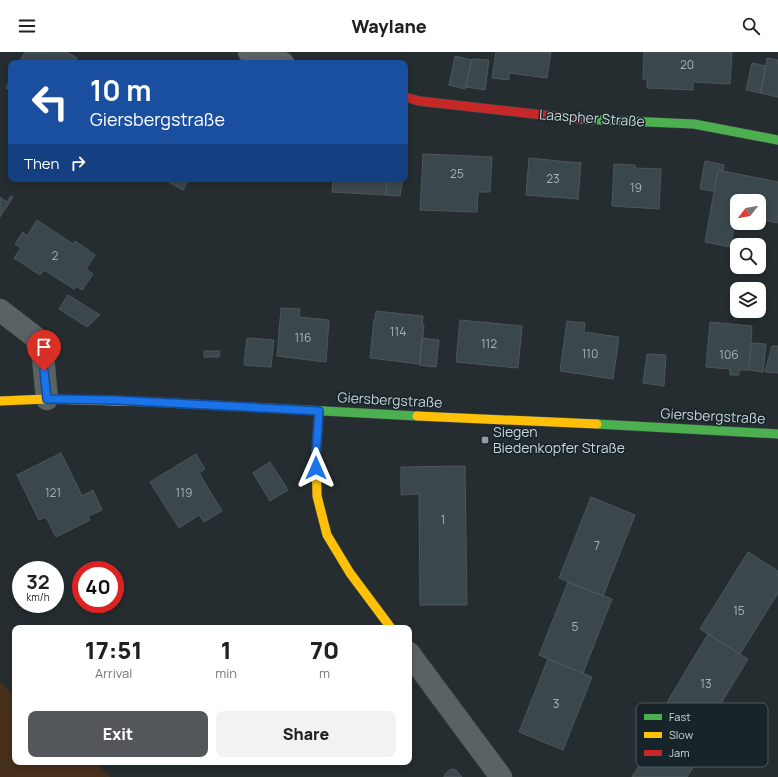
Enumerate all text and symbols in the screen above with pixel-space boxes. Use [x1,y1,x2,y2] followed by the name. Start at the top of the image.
[351,14,427,38] text: Waylane
[16,15,38,37] icon: menu
[740,15,762,37] icon: search
[680,56,694,73] house number: 20
[90,71,151,109] text: 10 m
[24,76,76,128] icon: left
[538,104,646,131] street label: Laaspher Straße
[90,107,225,131] text: Giersbergstraße
[67,152,89,174] icon: right
[24,153,59,174] text: Then
[450,165,464,182] house number: 25
[546,170,560,187] house number: 23
[630,179,642,196] house number: 19
[730,194,766,230] north arrow
[730,194,766,318] map controls
[730,238,766,274] button: search
[52,247,59,264] house number: 2
[730,282,766,318] button: layers
[390,323,406,340] house number: 114
[295,329,311,346] house number: 116
[27,330,61,371] pin
[481,335,497,352] house number: 112
[33,336,55,358] icon: arrive
[582,345,598,362] house number: 110
[719,346,739,363] house number: 106
[337,387,443,412] street label: Giersbergstraße
[660,403,766,428] street label: Giersbergstraße
[493,422,625,457] place label: Siegen Biedenkopfer Straße
[480,435,490,445] marker: Siegen Biedenkopfer Straße
[295,447,337,489] position arrow
[45,484,61,501] house number: 121
[176,484,192,501] house number: 119
[441,511,445,528] house number: 1
[594,537,600,554] house number: 7
[72,561,124,613] speed limit sign: 40
[26,568,50,595] text: 32
[26,590,50,604] text: km/h
[733,602,745,619] house number: 15
[572,618,579,635] house number: 5
[85,633,142,666] text: 17:51
[221,633,232,666] text: 1
[310,633,339,666] text: 70
[95,664,132,682] text: Arrival
[215,664,237,682] text: min
[319,664,330,682] text: m
[700,675,712,692] house number: 13
[553,695,559,712] house number: 3
[636,703,768,767] legend
[669,709,691,724] text: Fast
[28,711,208,757] button: Exit
[216,711,396,757] button: Share
[669,727,694,742] text: Slow
[669,745,690,760] text: Jam

